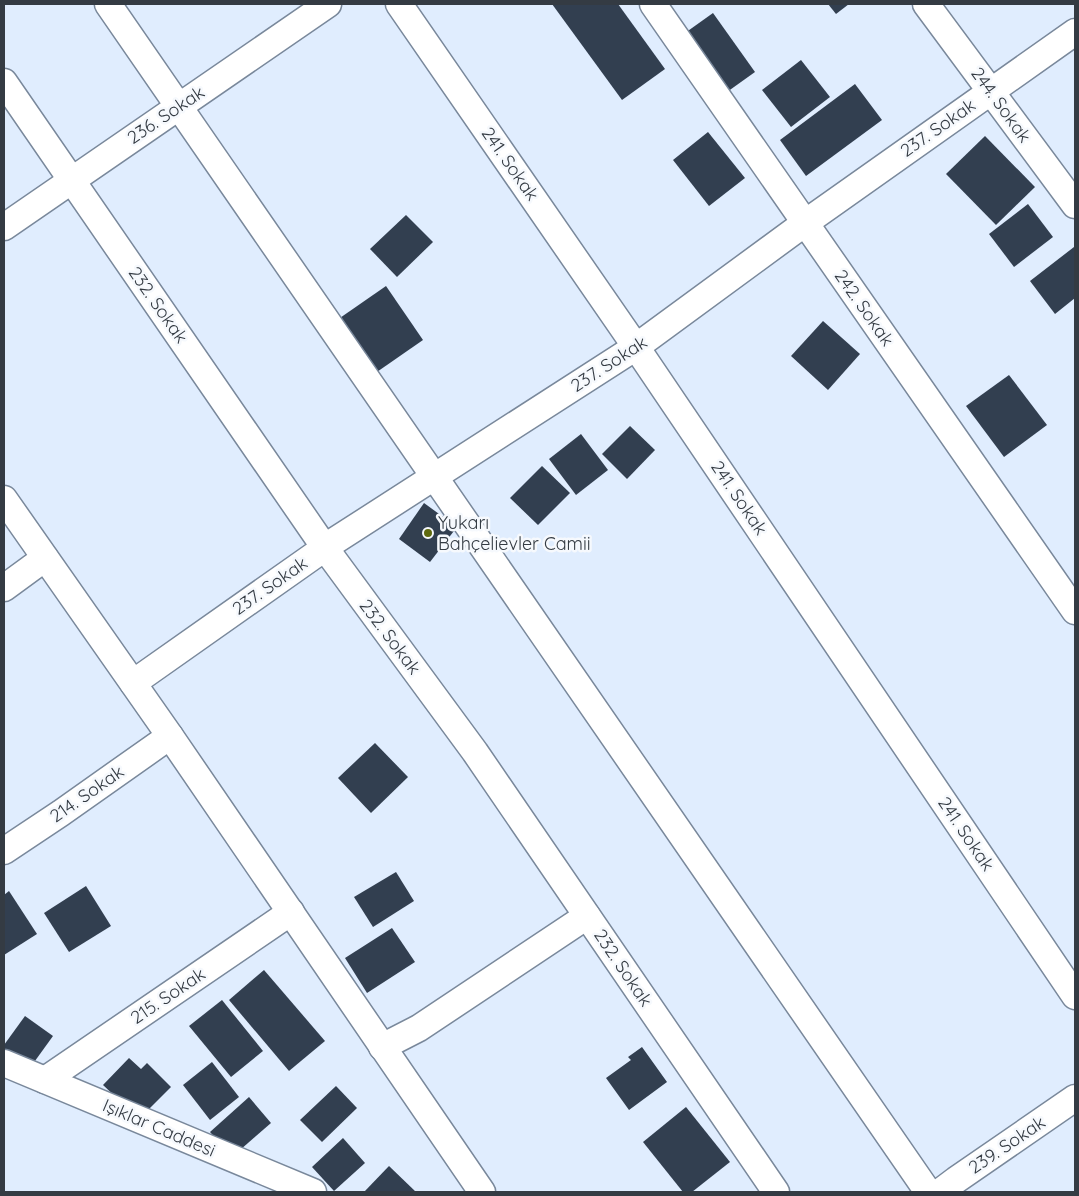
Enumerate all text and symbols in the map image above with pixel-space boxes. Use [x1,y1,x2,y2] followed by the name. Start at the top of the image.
[966,62,1037,147] street label: 244. Sokak
[123,80,209,149] street label: 236. Sokak
[896,93,980,162] street label: 237. Sokak
[477,122,544,205] street label: 241. Sokak
[124,262,193,348] street label: 232. Sokak
[830,265,899,351] street label: 242. Sokak
[566,330,651,397] street label: 237. Sokak
[706,456,773,539] street label: 241. Sokak
[438,511,591,555] place label: Yukarı Bahçelievler Camii
[422,527,434,539] marker: Yukarı Bahçelievler Camii
[228,551,312,620] street label: 237. Sokak
[355,594,426,679] street label: 232. Sokak
[45,760,128,827] street label: 214. Sokak
[933,792,1000,875] street label: 241. Sokak
[589,925,658,1011] street label: 232. Sokak
[126,962,209,1029] street label: 215. Sokak
[99,1093,219,1162] street label: Işıklar Caddesi
[964,1110,1050,1179] street label: 239. Sokak

